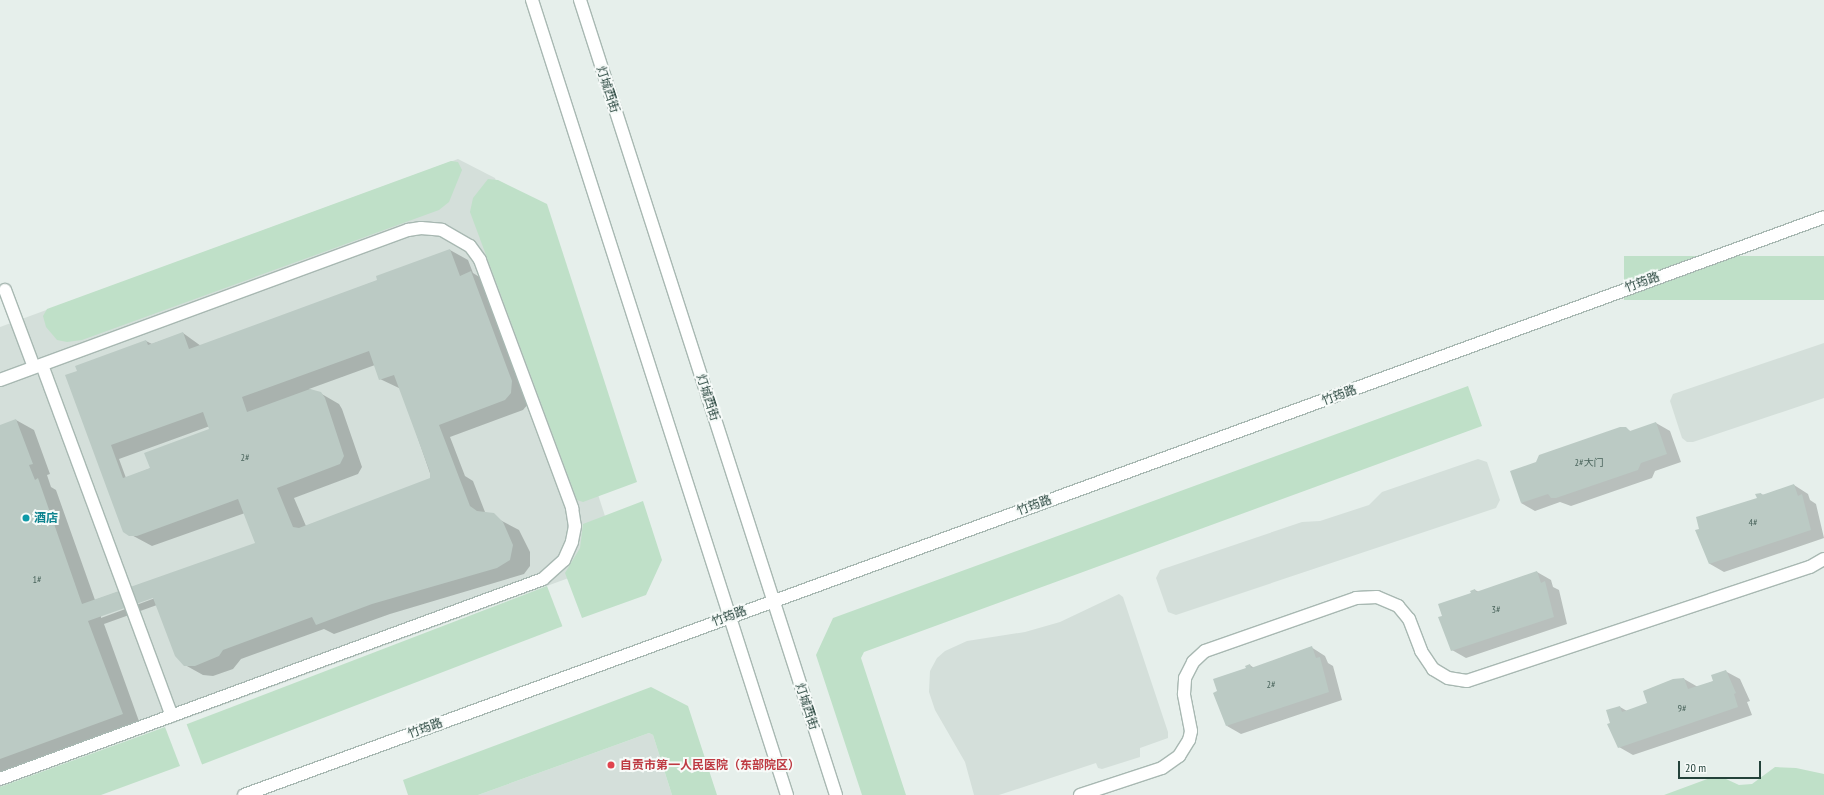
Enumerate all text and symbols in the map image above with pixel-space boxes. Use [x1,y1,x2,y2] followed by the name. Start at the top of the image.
[594,64,622,114] street label: 灯城西街
[1623,269,1661,295] street label: 竹筠路
[694,372,722,422] street label: 灯城西街
[1320,382,1358,408] street label: 竹筠路
[241,452,249,464] house number: 2#
[1575,457,1603,469] house number: 2#大门
[1015,492,1053,518] street label: 竹筠路
[34,511,58,525] place label: 酒店
[21,513,31,523] marker: 酒店
[1749,517,1757,529] house number: 4#
[33,574,41,586] house number: 1#
[710,603,748,629] street label: 竹筠路
[1492,604,1500,616] house number: 3#
[1267,679,1275,691] house number: 2#
[793,681,821,731] street label: 灯城西街
[1678,703,1686,715] house number: 9#
[406,715,444,741] street label: 竹筠路
[1680,753,1763,779] scale bar
[620,758,800,772] place label: 自贡市第一人民医院（东部院区）
[605,759,617,771] marker: 自贡市第一人民医院（东部院区）
[1685,760,1706,775] text: 20 m

